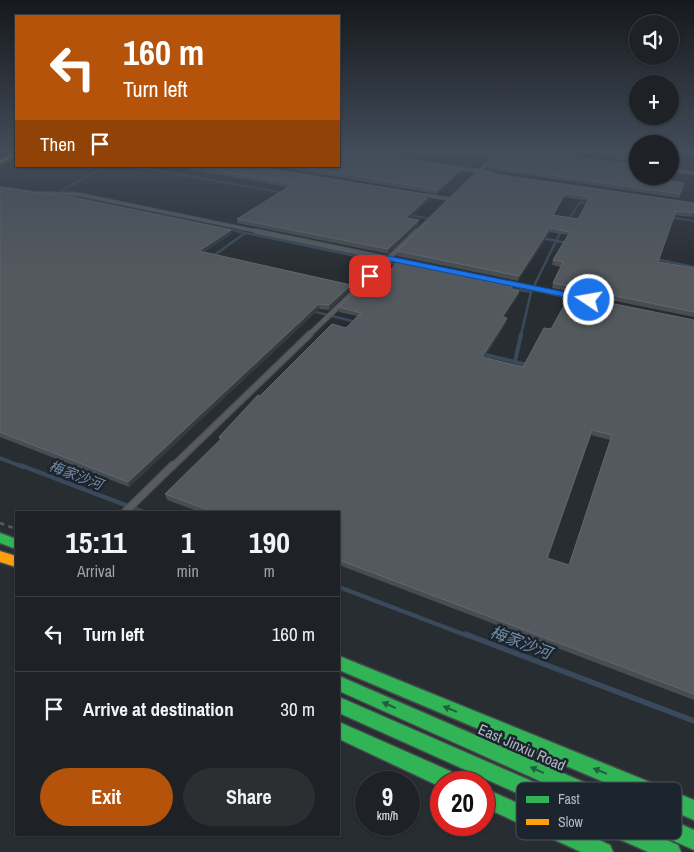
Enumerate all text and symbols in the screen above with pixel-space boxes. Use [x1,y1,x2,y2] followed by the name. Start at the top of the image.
[629,15,679,185] map controls
[629,15,679,65] button: sound
[123,29,204,76] text: 160 m
[40,35,105,100] icon: left
[123,74,188,104] text: Turn left
[629,75,679,125] button: +
[86,130,114,158] icon: arrive
[40,131,76,157] text: Then
[629,135,679,185] button: −
[349,255,391,297] pin
[356,262,384,290] icon: arrive
[562,273,614,325] position arrow
[47,457,108,495] water label: 梅家沙河
[65,522,127,562] text: 15:11
[181,522,195,562] text: 1
[249,522,290,562] text: 190
[77,560,115,582] text: Arrival
[177,560,199,582] text: min
[264,560,275,582] text: m
[40,620,68,648] icon: left
[487,620,558,665] water label: 梅家沙河
[83,621,144,647] text: Turn left
[272,621,315,647] text: 160 m
[40,695,68,723] icon: arrive
[83,696,234,722] text: Arrive at destination
[280,696,315,722] text: 30 m
[382,700,396,708] one-way arrow
[443,704,457,712] one-way arrow
[475,718,569,776] street label: East Jinxiu Road
[530,766,544,774] one-way arrow
[593,767,608,774] one-way arrow
[40,768,173,826] button: Exit
[183,768,315,826] button: Share
[430,771,495,836] speed limit sign: 20
[382,780,393,814] text: 9
[516,782,682,840] legend
[558,790,580,808] text: Fast
[377,808,398,824] text: km/h
[558,813,584,831] text: Slow

